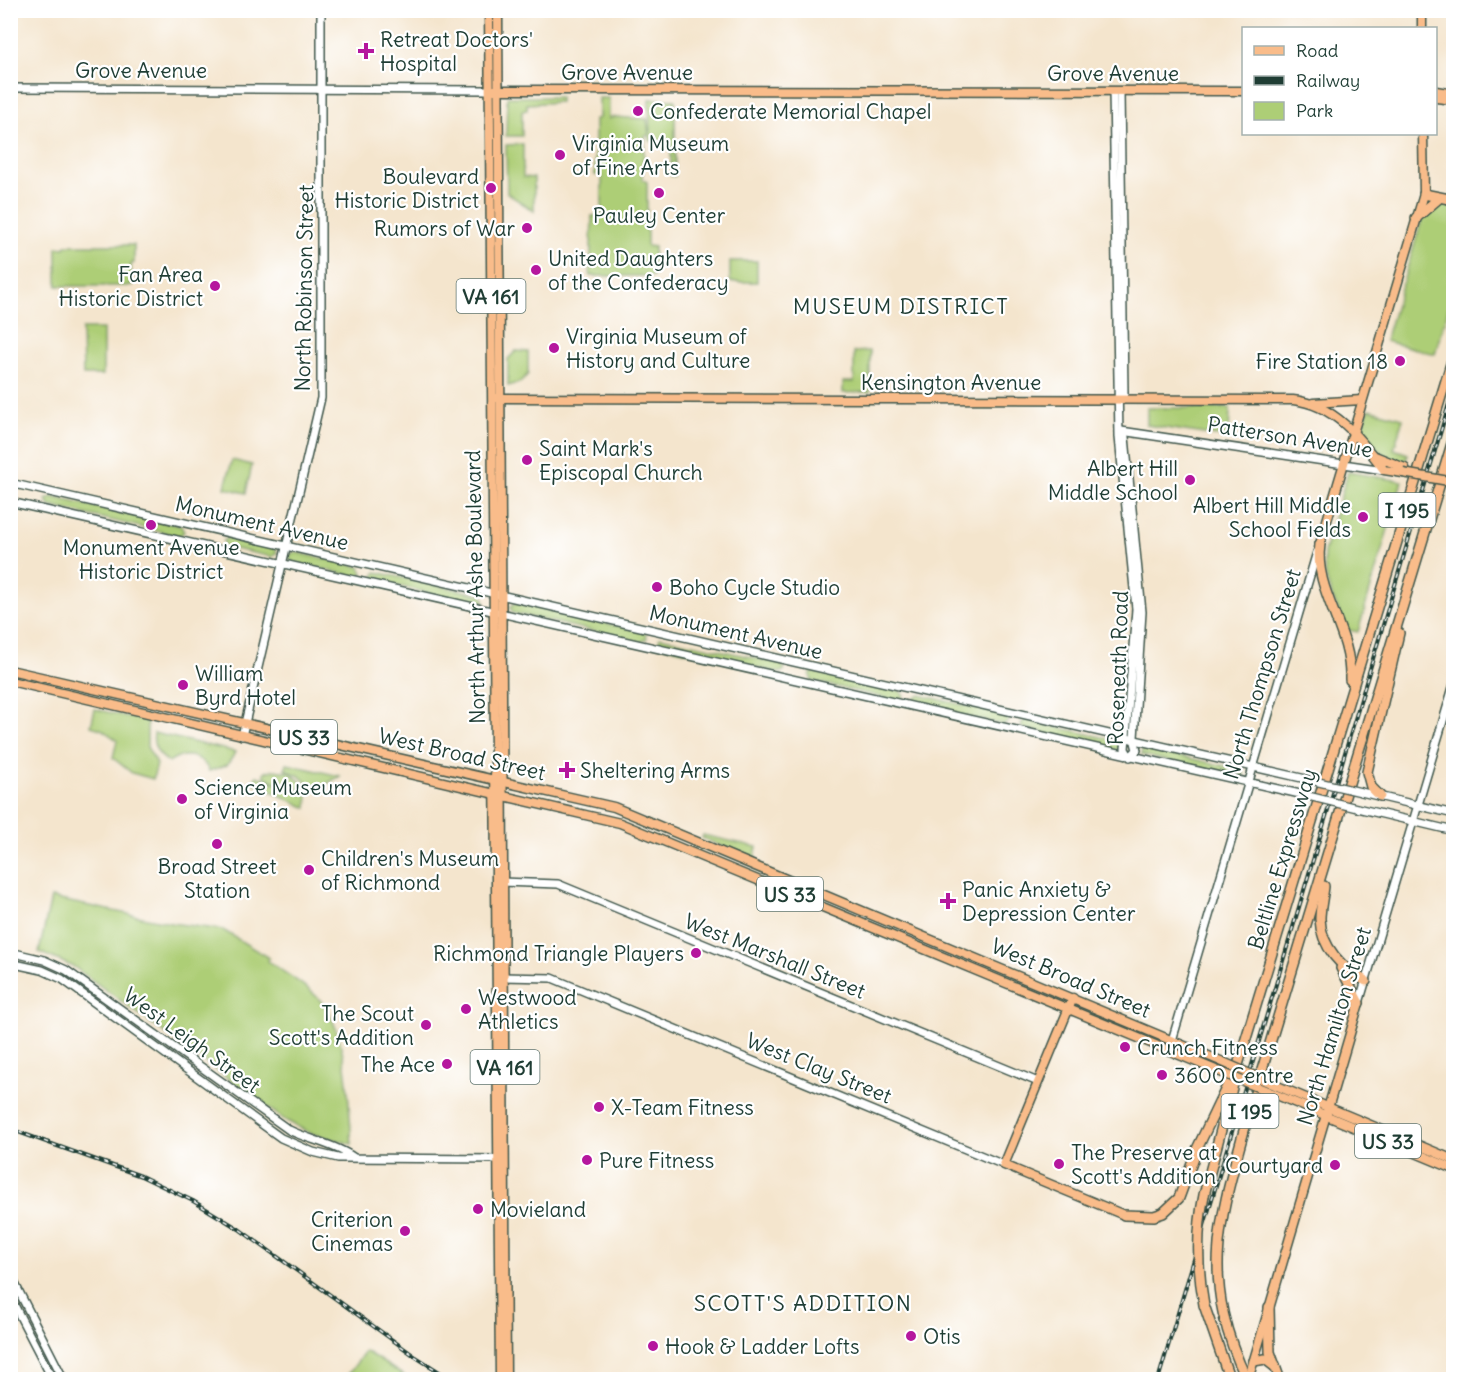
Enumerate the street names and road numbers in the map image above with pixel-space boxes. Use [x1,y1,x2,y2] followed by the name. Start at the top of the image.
[75,57,207,84] street label: Grove Avenue
[561,59,693,86] street label: Grove Avenue
[1047,60,1179,87] street label: Grove Avenue
[289,184,319,392] street label: North Robinson Street
[456,279,526,313] road number: VA 161
[861,369,1041,396] street label: Kensington Avenue
[1206,411,1374,463] street label: Patterson Avenue
[459,450,491,724] street label: North Arthur Ashe Boulevard
[173,490,351,556] street label: Monument Avenue
[1378,493,1436,527] road number: I 195
[1217,565,1307,783] street label: North Thompson Street
[1102,590,1134,746] street label: Roseneath Road
[647,599,825,665] street label: Monument Avenue
[271,720,337,754] road number: US 33
[376,722,548,786] street label: West Broad Street
[1242,765,1322,953] street label: Beltline Expressway
[757,877,823,911] road number: US 33
[681,907,869,1005] street label: West Marshall Street
[1291,924,1377,1128] street label: North Hamilton Street
[987,932,1155,1024] street label: West Broad Street
[118,981,266,1099] street label: West Leigh Street
[742,1027,896,1109] street label: West Clay Street
[470,1050,540,1084] road number: VA 161
[1222,1094,1278,1128] road number: I 195
[1355,1124,1421,1158] road number: US 33

